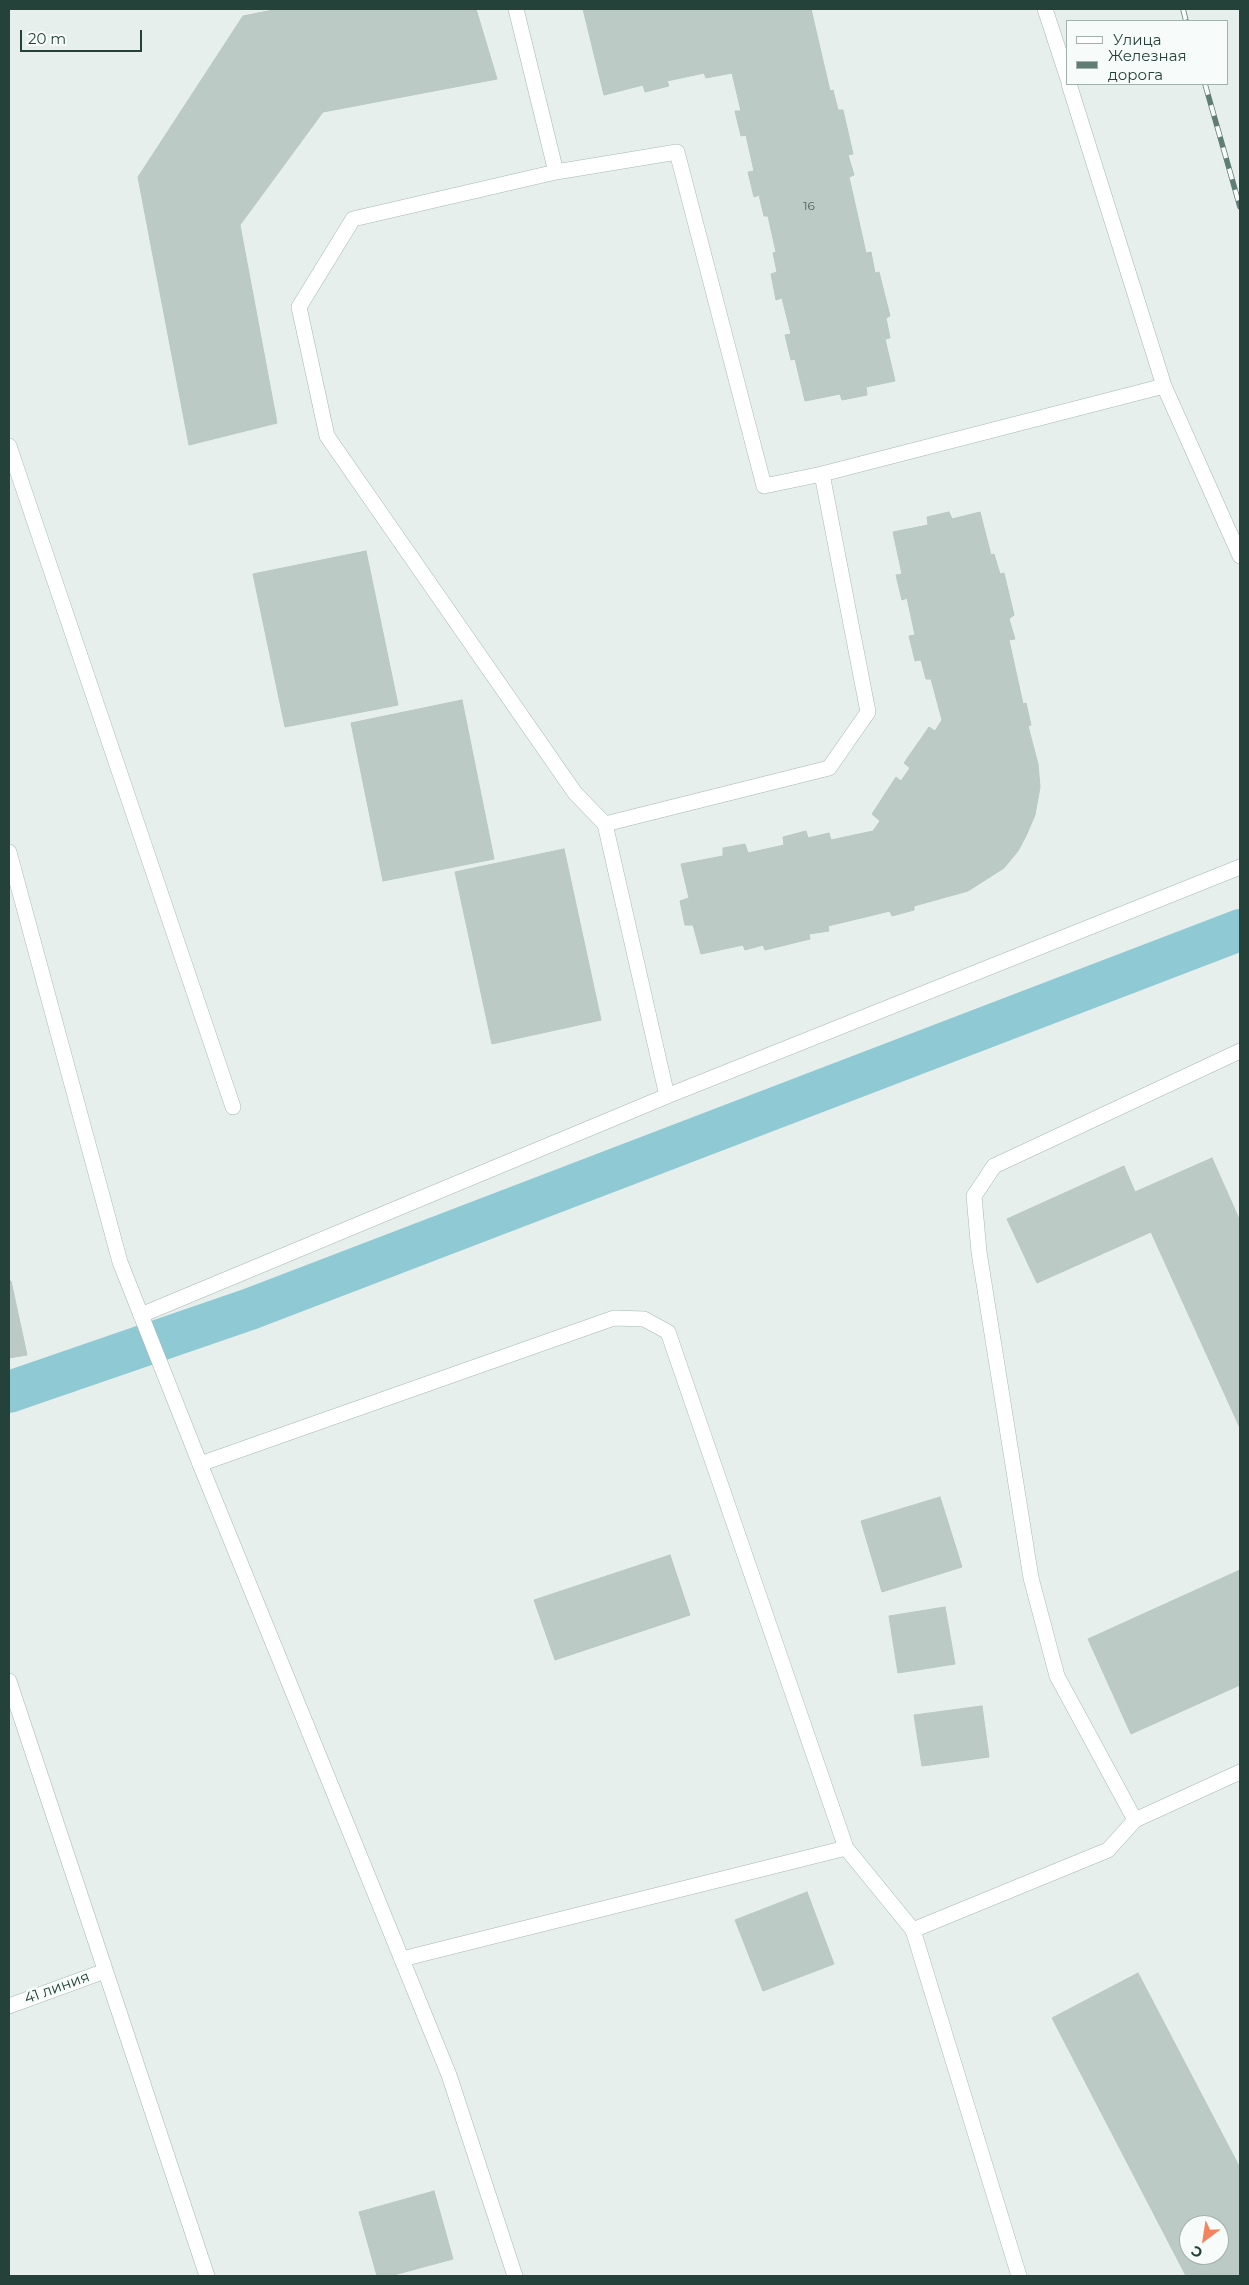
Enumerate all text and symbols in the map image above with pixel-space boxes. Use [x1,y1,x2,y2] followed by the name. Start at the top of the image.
[22,20,145,52] scale bar
[1066,20,1229,85] legend
[28,29,66,48] text: 20 m
[1113,30,1161,49] text: Улица
[1108,46,1187,84] text: Железная дорога
[803,199,815,213] house number: 16
[22,1968,92,2008] street label: 41 линия
[1179,2215,1229,2265] north arrow
[1188,2242,1206,2262] text: С

